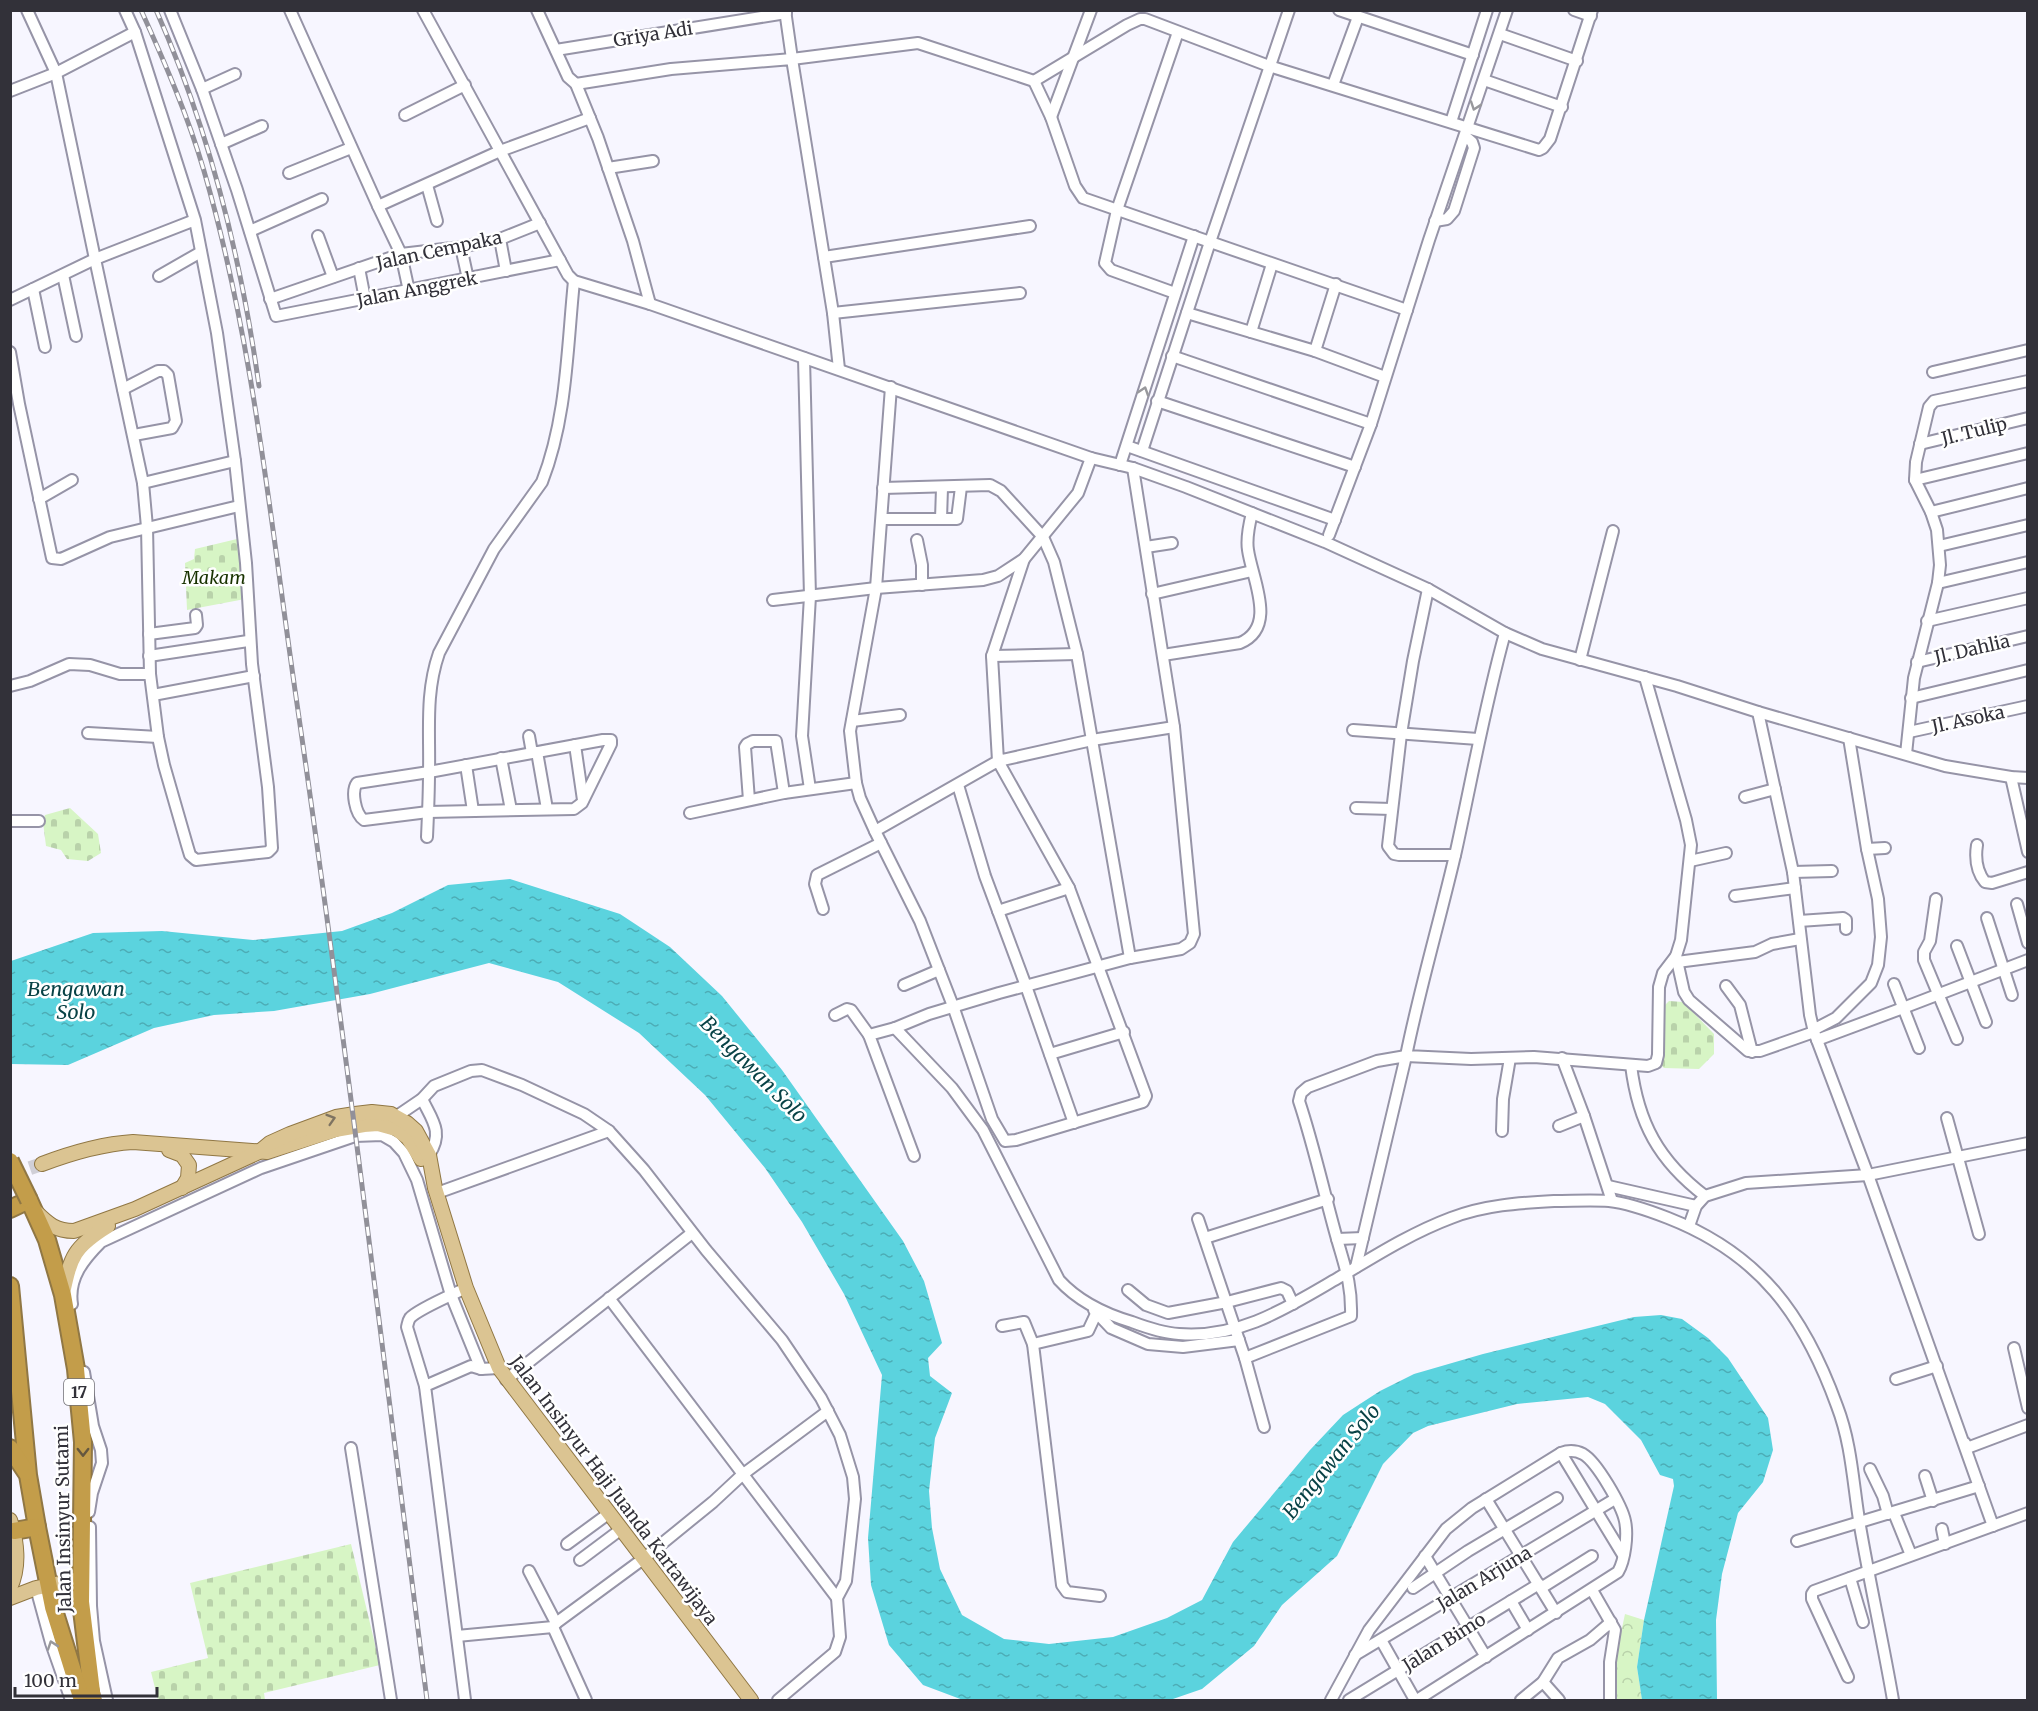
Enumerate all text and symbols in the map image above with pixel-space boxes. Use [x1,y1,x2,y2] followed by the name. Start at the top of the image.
[612,16,694,52] street label: Griya Adi
[1470,100,1483,111] one-way arrow
[373,225,504,275] street label: Jalan Cempaka
[354,266,480,312] street label: Jalan Anggrek
[1137,386,1150,397] one-way arrow
[1938,412,2009,450] street label: Jl. Tulip
[181,566,246,589] park label: Makam
[1931,629,2012,669] street label: Jl. Dahlia
[1929,700,2007,738] street label: Jl. Asoka
[27,976,125,1024] water label: Bengawan Solo
[695,1010,813,1128] water label: Bengawan Solo
[325,1114,336,1126] one-way arrow
[504,1350,723,1630] street label: Jalan Insinyur Haji Juanda Kartawijaya
[64,1379,94,1405] road number: 17
[1277,1398,1385,1524] water label: Bengawan Solo
[50,1425,76,1614] street label: Jalan Insinyur Sutami
[77,1447,89,1456] one-way arrow
[1432,1541,1536,1616] street label: Jalan Arjuna
[1397,1607,1490,1677] street label: Jalan Bimo
[47,1640,59,1651] one-way arrow
[15,1660,158,1698] scale bar
[24,1669,77,1692] text: 100 m

